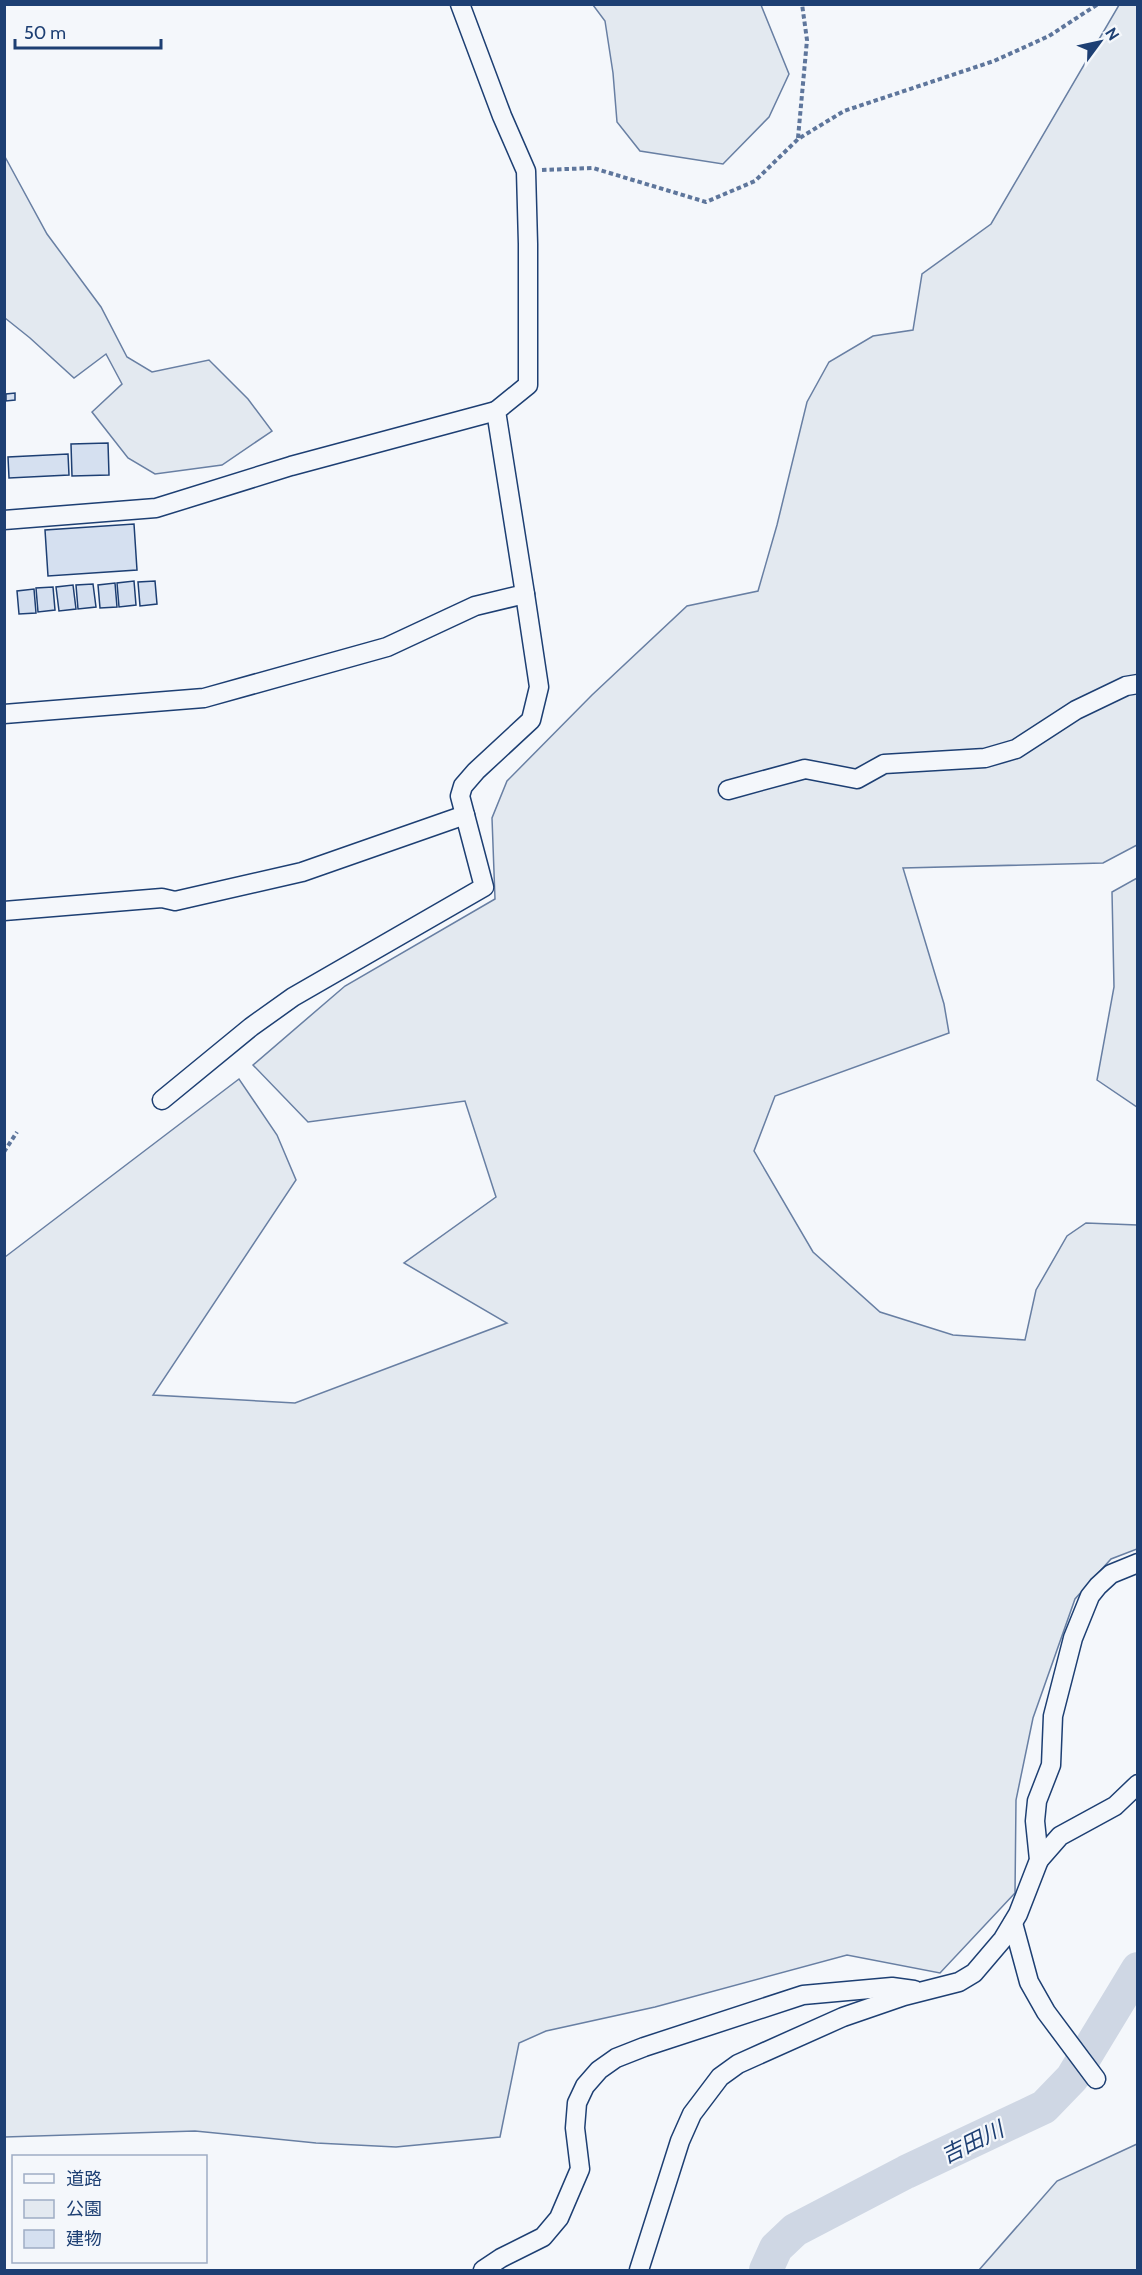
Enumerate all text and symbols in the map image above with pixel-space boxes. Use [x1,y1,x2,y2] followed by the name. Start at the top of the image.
[15,12,160,50] scale bar
[1070,12,1130,72] north arrow
[24,22,66,44] text: 50 m
[1101,24,1123,44] text: N
[937,2115,1010,2169] water label: 吉田川
[12,2155,207,2263] legend
[66,2168,102,2190] text: 道路
[66,2198,102,2220] text: 公園
[66,2228,102,2250] text: 建物

